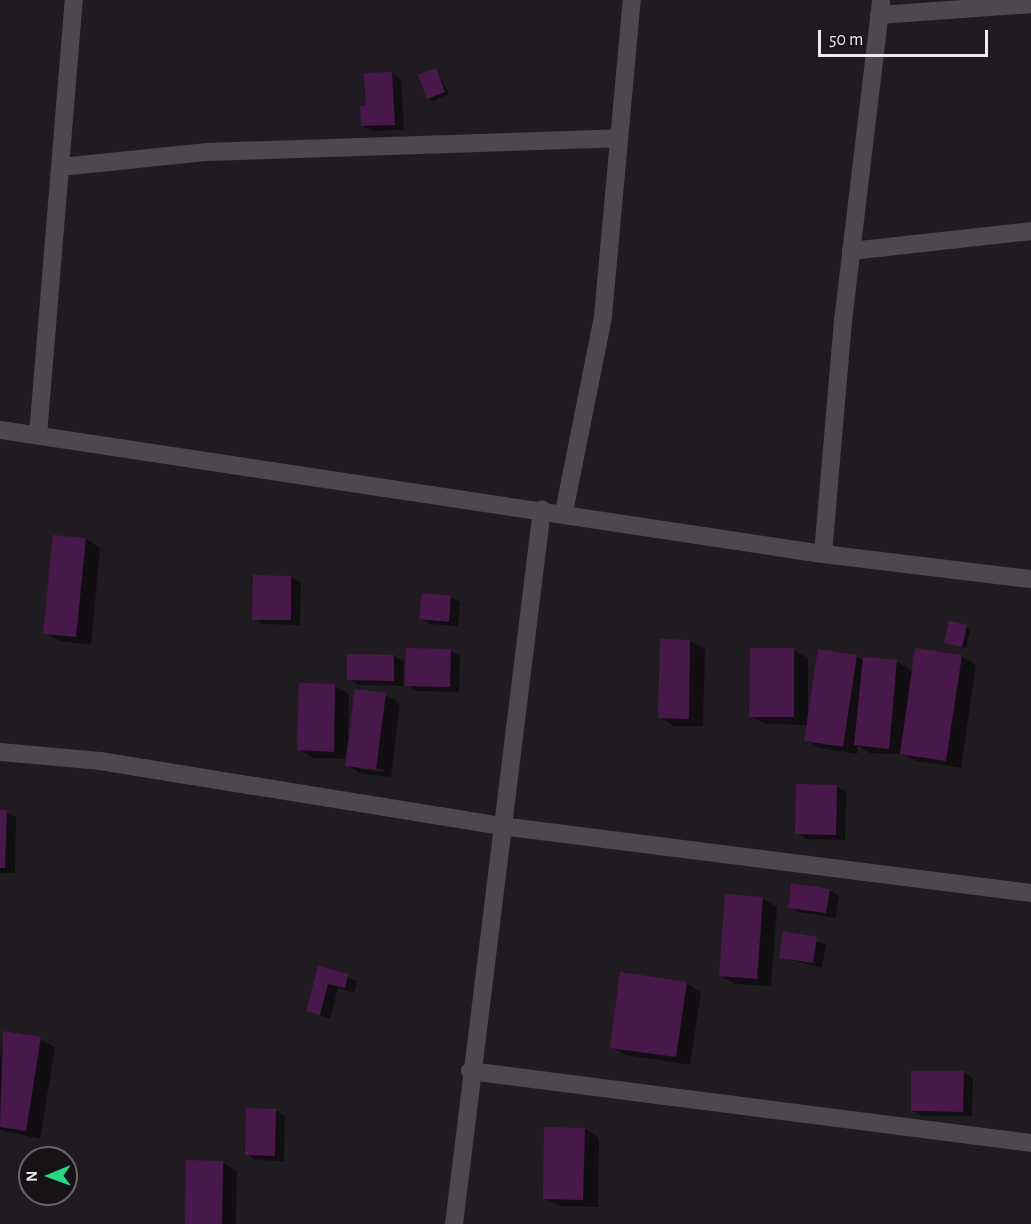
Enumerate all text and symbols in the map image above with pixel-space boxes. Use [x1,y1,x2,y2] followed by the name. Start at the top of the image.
[821,18,990,56] scale bar
[829,31,863,49] text: 50 m
[18,1146,78,1206] north arrow
[24,1171,40,1182] text: N

